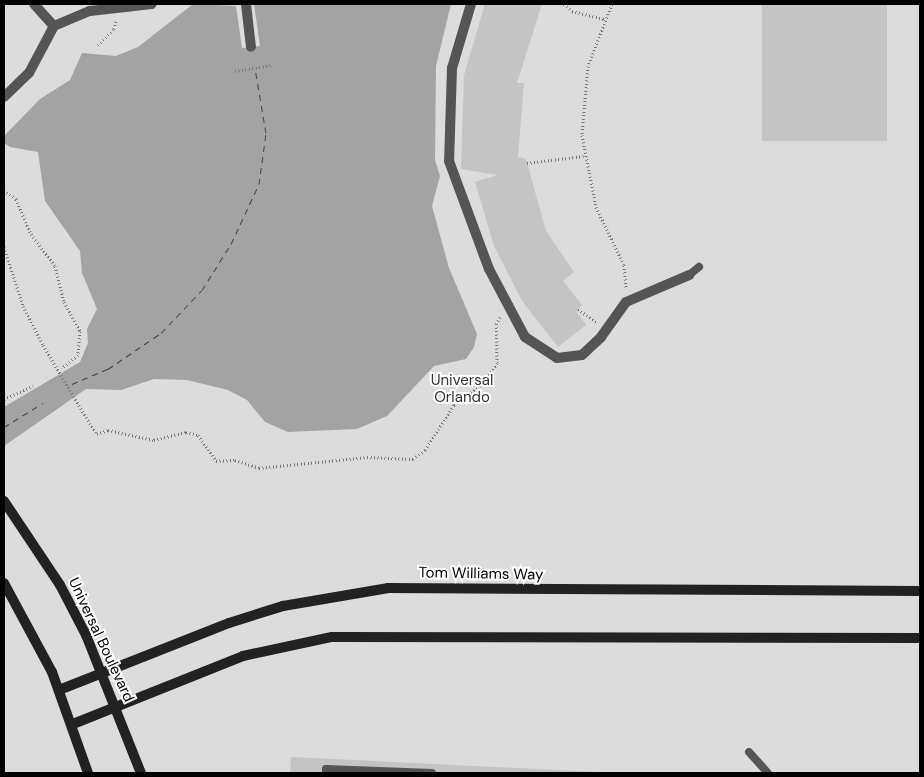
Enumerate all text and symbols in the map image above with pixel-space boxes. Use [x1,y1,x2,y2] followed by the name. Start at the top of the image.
[431,371,493,406] park label: Universal Orlando
[418,564,544,584] street label: Tom Williams Way
[64,575,138,705] street label: Universal Boulevard

